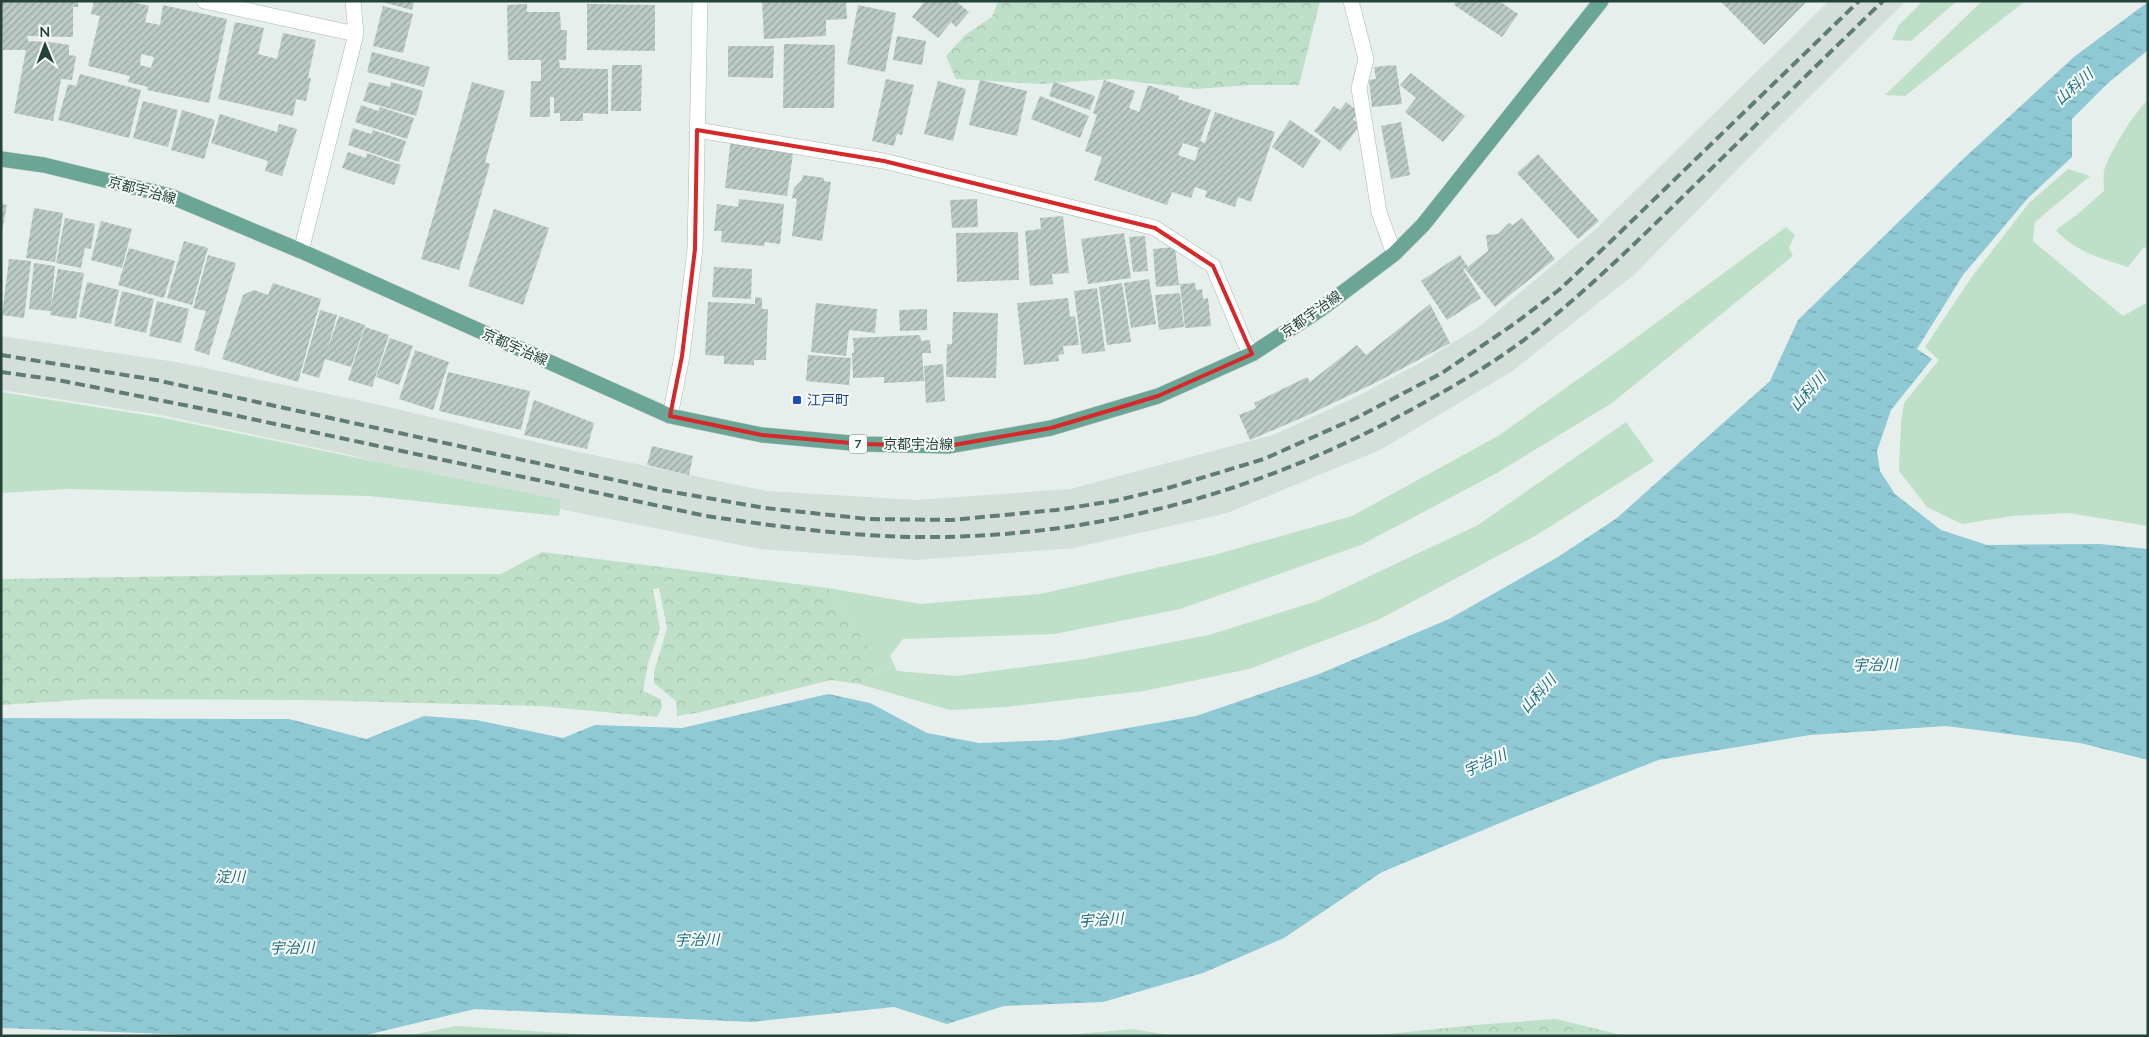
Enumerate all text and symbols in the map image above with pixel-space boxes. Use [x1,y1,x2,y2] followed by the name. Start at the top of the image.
[20,20,70,70] north arrow
[39,23,50,40] text: N
[2051,63,2098,108] water label: 山科川
[106,172,178,207] street label: 京都宇治線
[1277,287,1344,341] street label: 京都宇治線
[480,325,551,369] street label: 京都宇治線
[1786,367,1830,414] water label: 山科川
[807,391,849,408] place label: 江戸町
[791,394,803,406] marker: 江戸町
[849,434,867,454] road number: 7
[883,435,953,452] street label: 京都宇治線
[1852,655,1900,673] water label: 宇治川
[1516,669,1560,716] water label: 山科川
[1460,744,1511,779] water label: 宇治川
[215,867,247,885] water label: 淀川
[1078,908,1126,930] water label: 宇治川
[674,930,722,948] water label: 宇治川
[269,938,317,956] water label: 宇治川

